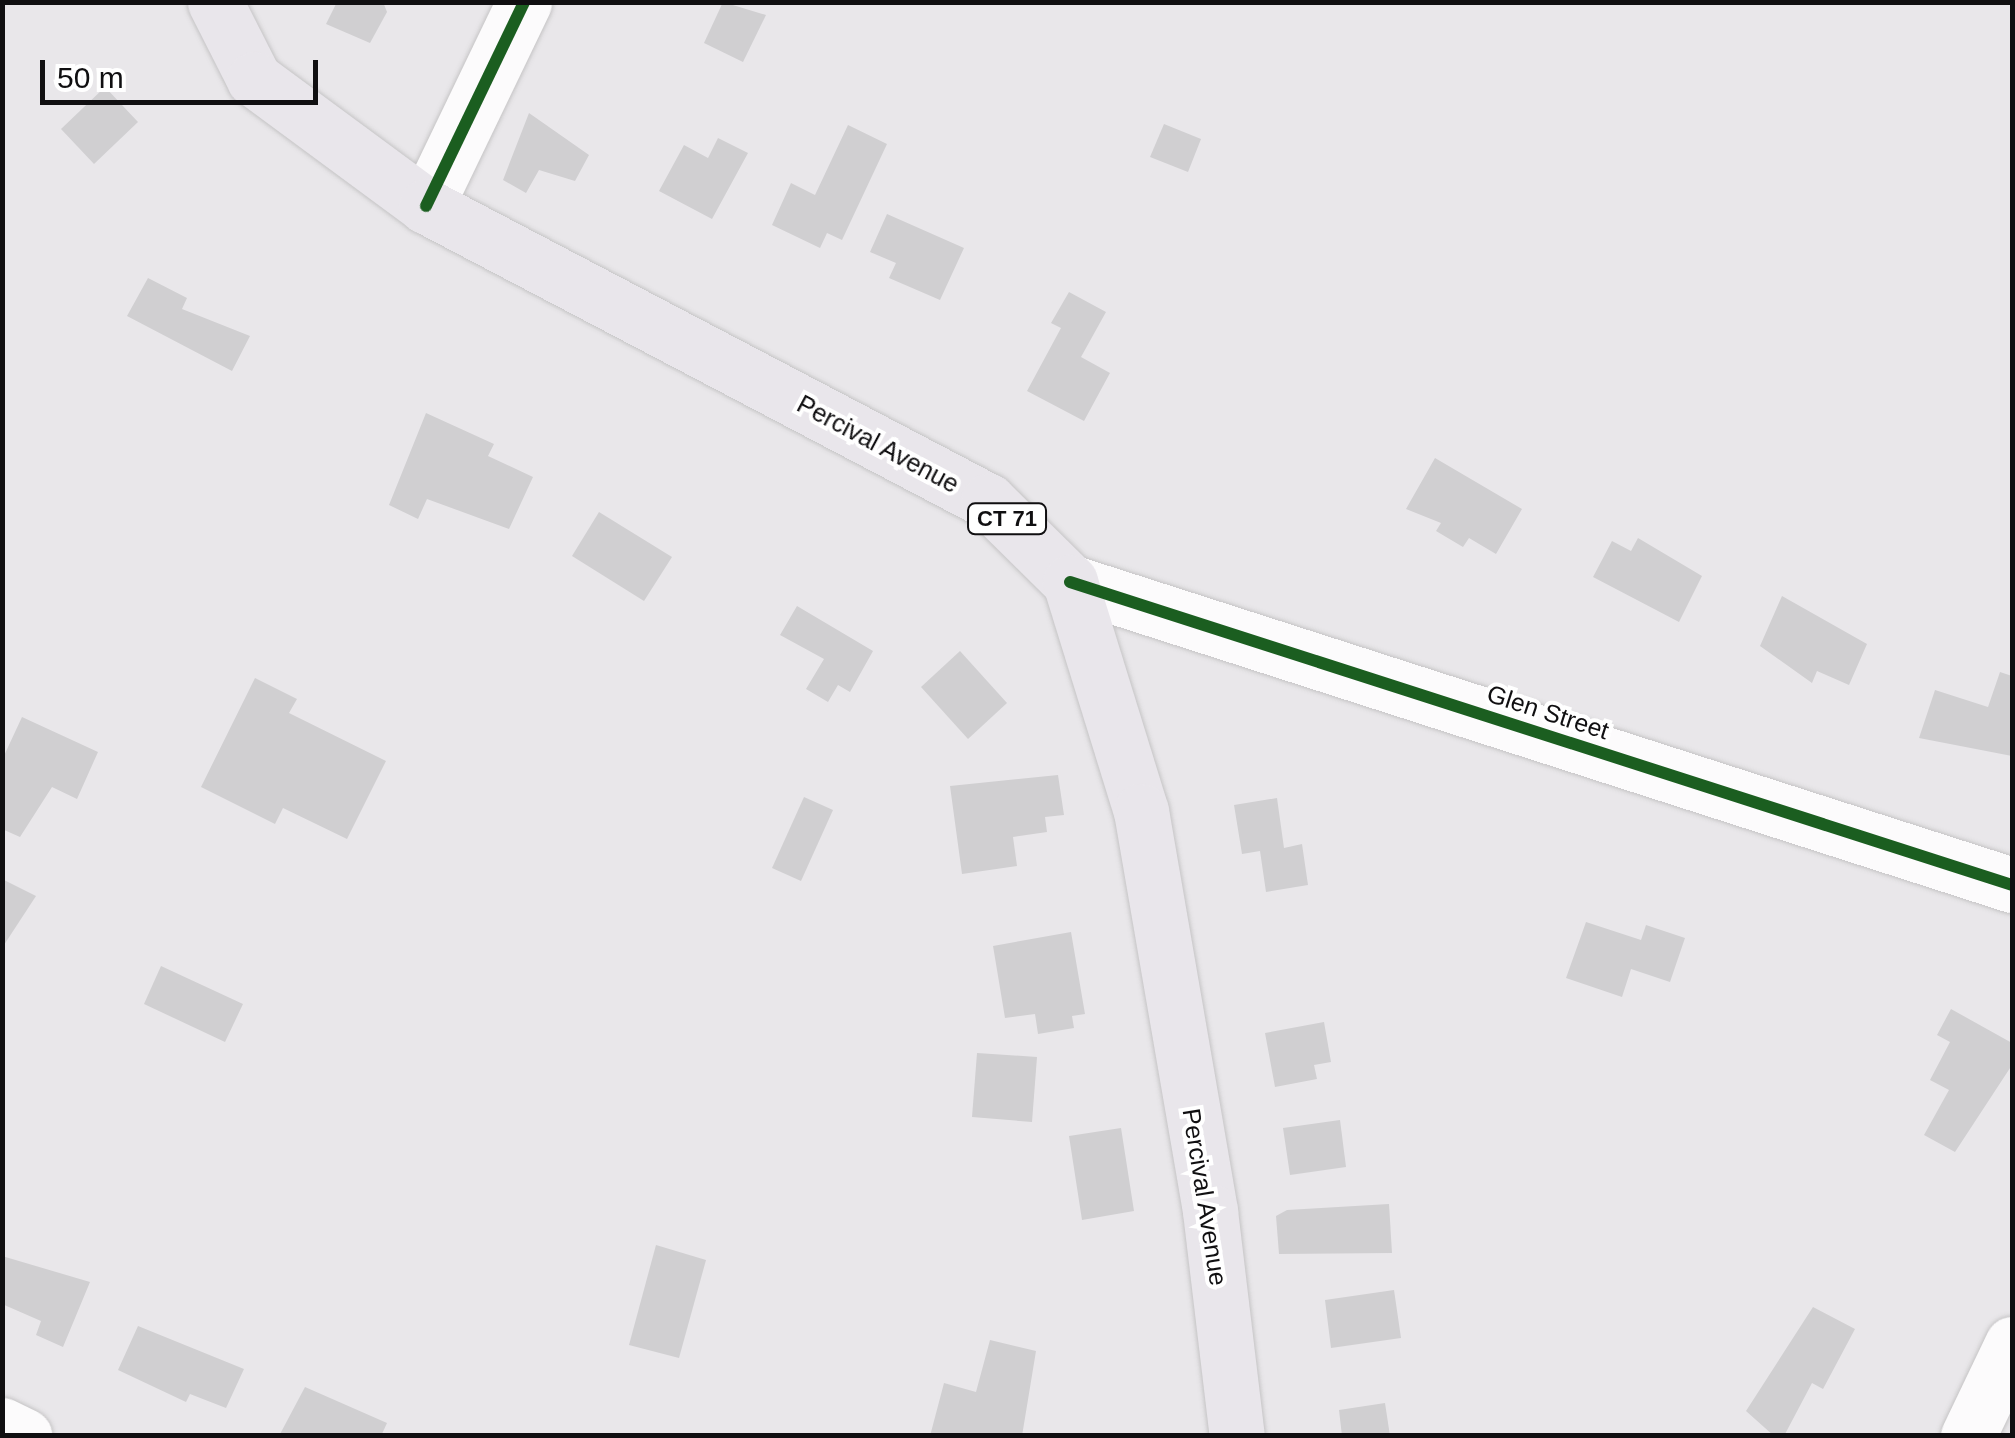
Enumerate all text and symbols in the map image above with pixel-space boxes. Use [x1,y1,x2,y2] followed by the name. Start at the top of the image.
[45,40,322,102] scale bar
[57,61,124,94] text: 50 m
[791,388,965,500] street label: Percival Avenue
[967,502,1047,536] road number: CT 71
[1483,678,1613,746] street label: Glen Street
[1176,1106,1234,1288] street label: Percival Avenue

